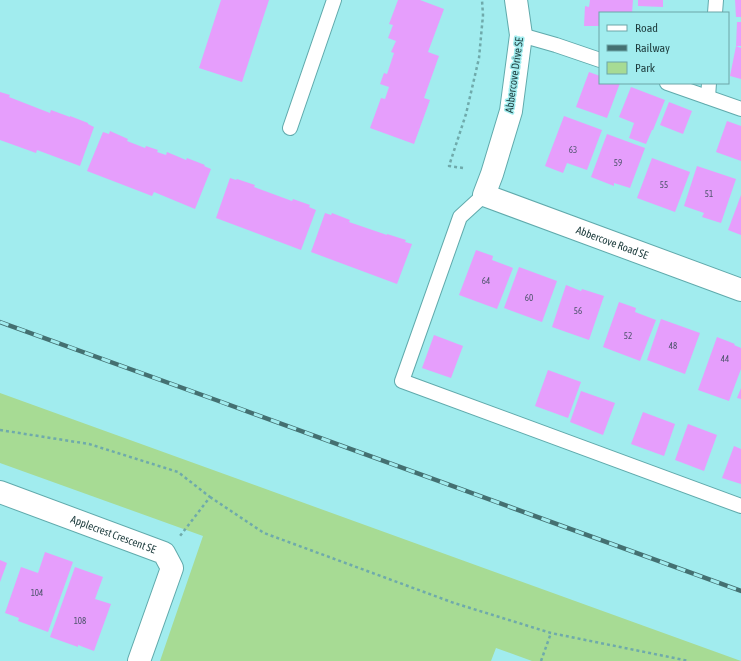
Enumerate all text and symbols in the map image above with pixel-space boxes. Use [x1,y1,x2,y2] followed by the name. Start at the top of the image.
[599,12,729,84] legend
[635,21,658,35] text: Road
[503,36,525,114] street label: Abbercove Drive SE
[635,41,670,55] text: Railway
[635,61,656,75] text: Park
[569,145,577,155] house number: 63
[614,158,622,168] house number: 59
[660,180,668,190] house number: 55
[705,189,713,199] house number: 51
[575,224,650,261] street label: Abbercove Road SE
[482,276,490,286] house number: 64
[525,293,533,303] house number: 60
[574,306,582,316] house number: 56
[624,331,632,341] house number: 52
[669,341,677,351] house number: 48
[721,354,729,364] house number: 44
[69,513,158,556] street label: Applecrest Crescent SE
[31,588,43,598] house number: 104
[74,616,86,626] house number: 108

